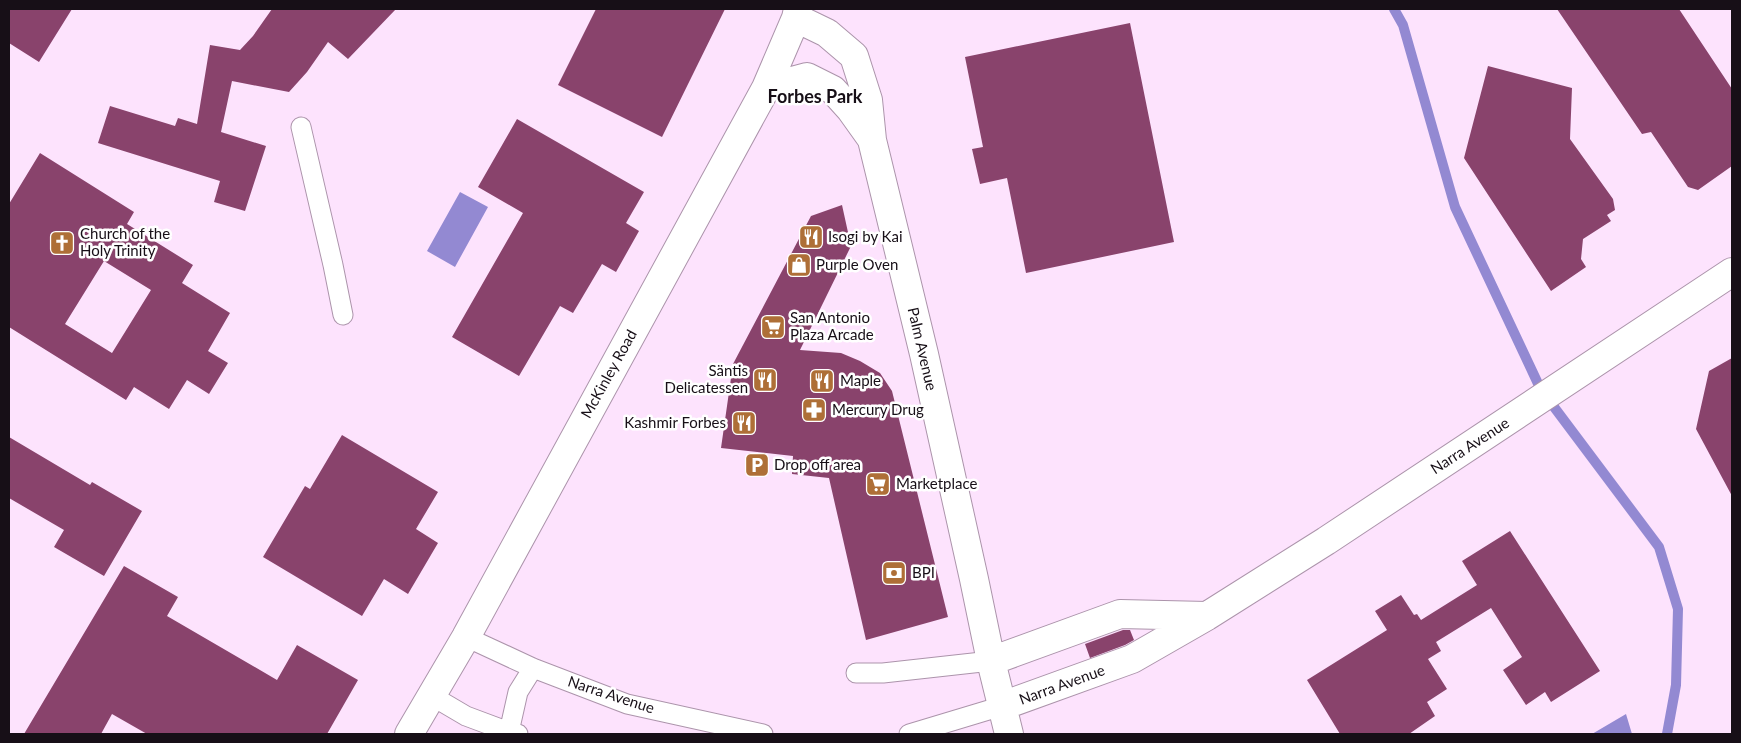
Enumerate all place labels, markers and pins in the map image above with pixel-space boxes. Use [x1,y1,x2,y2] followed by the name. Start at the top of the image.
[80,224,170,259] place label: Church of the Holy Trinity
[798,224,824,250] restaurant icon: Isogi by Kai
[828,227,903,245] place label: Isogi by Kai
[49,230,75,256] church icon: Church of the Holy Trinity
[786,252,812,278] shop icon: Purple Oven
[816,255,898,273] place label: Purple Oven
[790,308,874,343] place label: San Antonio Plaza Arcade
[760,314,786,340] supermarket icon: San Antonio Plaza Arcade
[665,361,748,396] place label: Säntis Delicatessen
[752,367,778,393] restaurant icon: Säntis Delicatessen
[809,368,835,394] restaurant icon: Maple
[840,371,881,389] place label: Maple
[801,397,827,423] pharmacy icon: Mercury Drug
[832,400,924,418] place label: Mercury Drug
[731,410,757,436] restaurant icon: Kashmir Forbes
[624,413,726,431] place label: Kashmir Forbes
[744,452,770,478] parking icon: Drop off area
[774,455,861,473] place label: Drop off area
[865,471,891,497] supermarket icon: Marketplace
[896,474,977,492] place label: Marketplace
[881,560,907,586] bank icon: BPI
[912,563,935,581] place label: BPI

